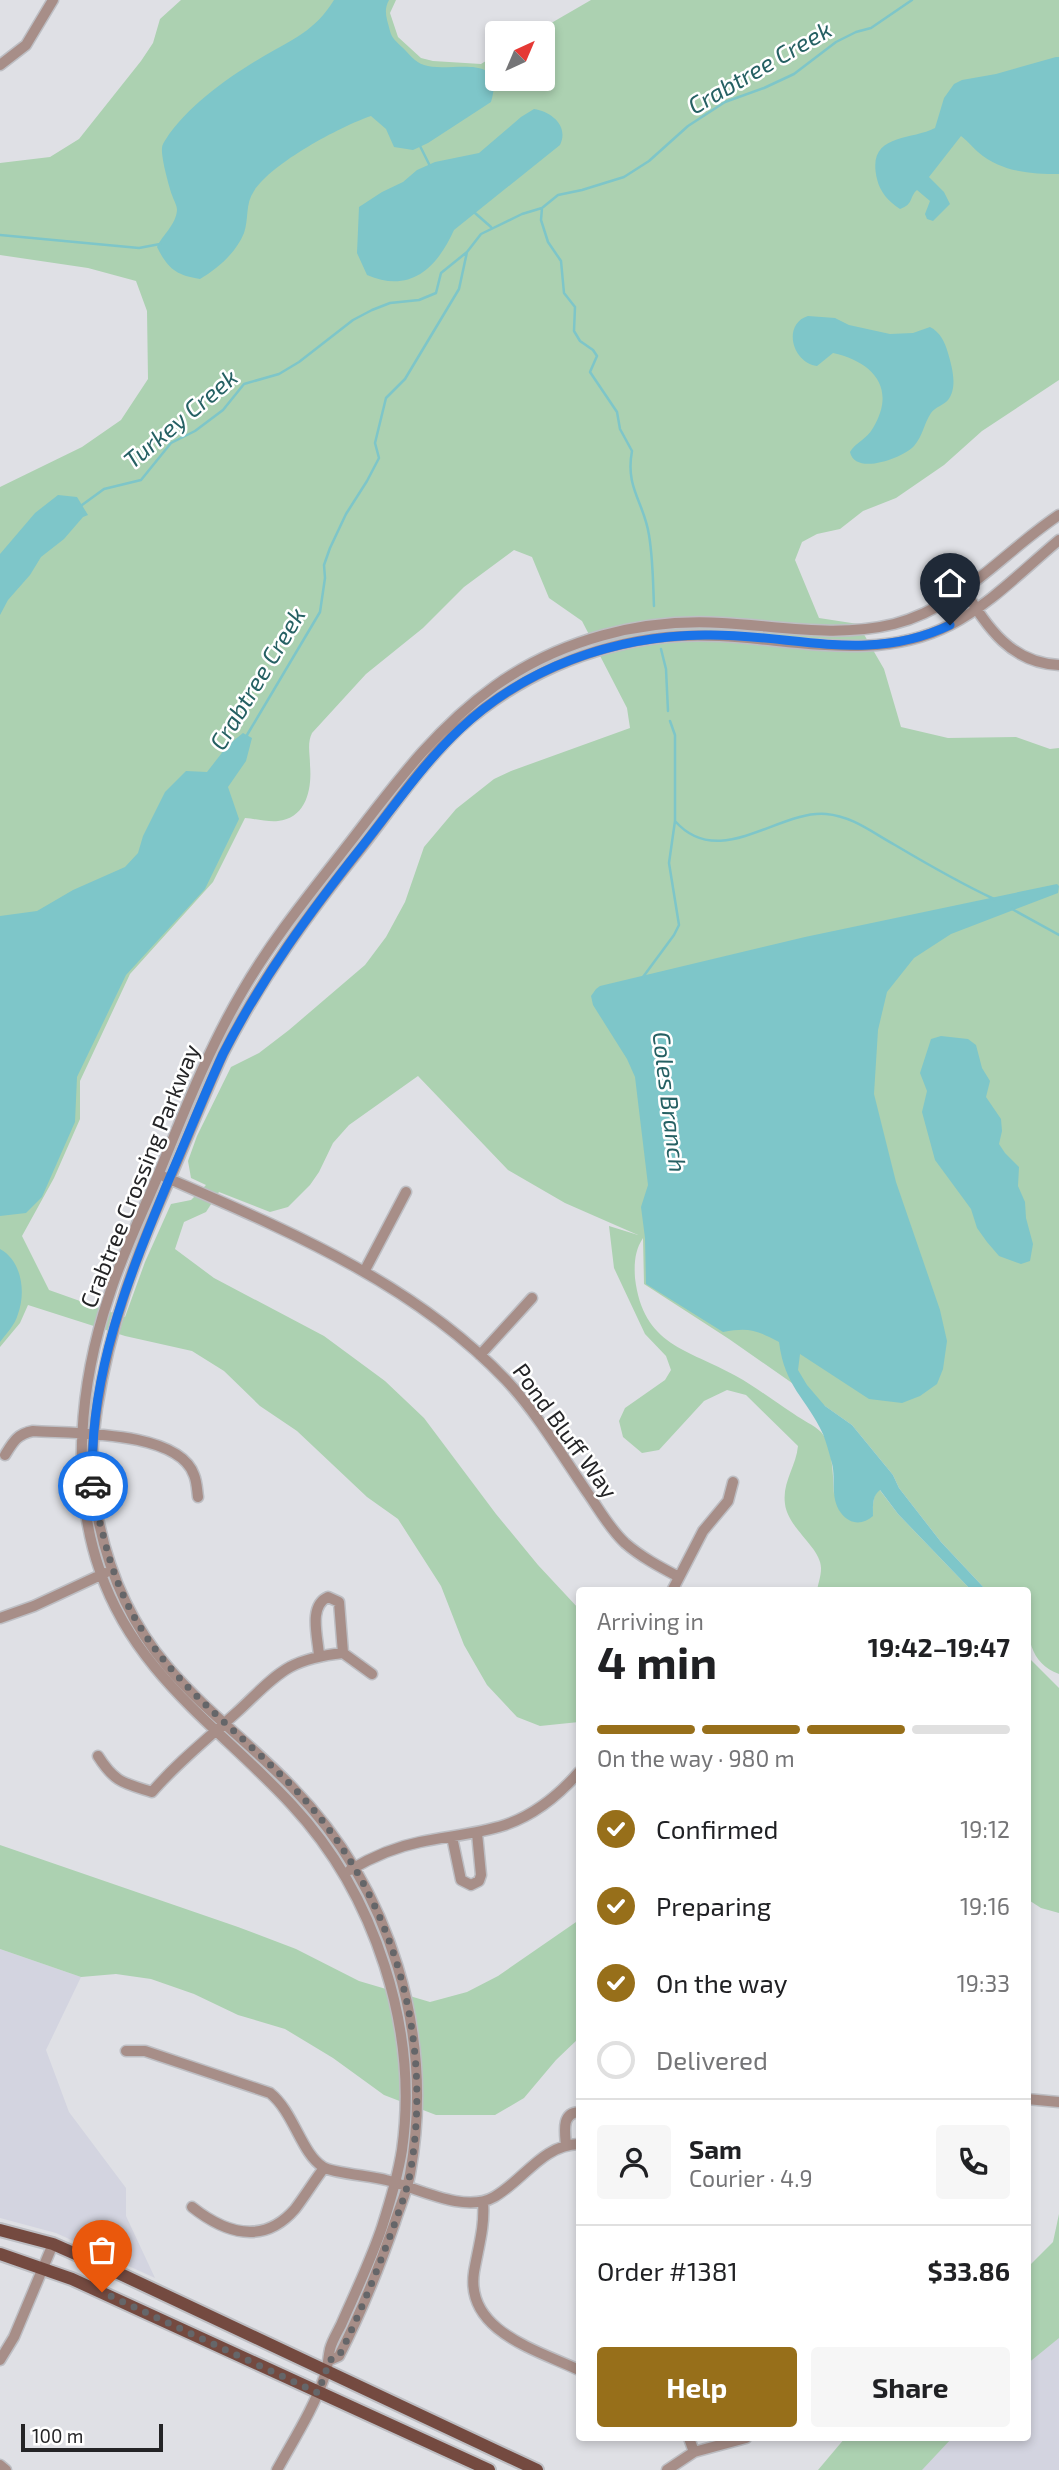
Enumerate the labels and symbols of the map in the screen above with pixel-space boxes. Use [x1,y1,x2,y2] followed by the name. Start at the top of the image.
[682,14,836,120] water label: Crabtree Creek
[485,21,555,91] north arrow
[117,362,243,474] water label: Turkey Creek
[920,553,980,625] pin
[203,602,311,755] water label: Crabtree Creek
[647,1030,694,1174] water label: Coles Branch
[73,1040,205,1312] street label: Crabtree Crossing Parkway
[507,1358,624,1503] street label: Pond Bluff Way
[58,1451,128,1521] courier
[72,2220,132,2292] pin
[21,2421,163,2453] scale bar

